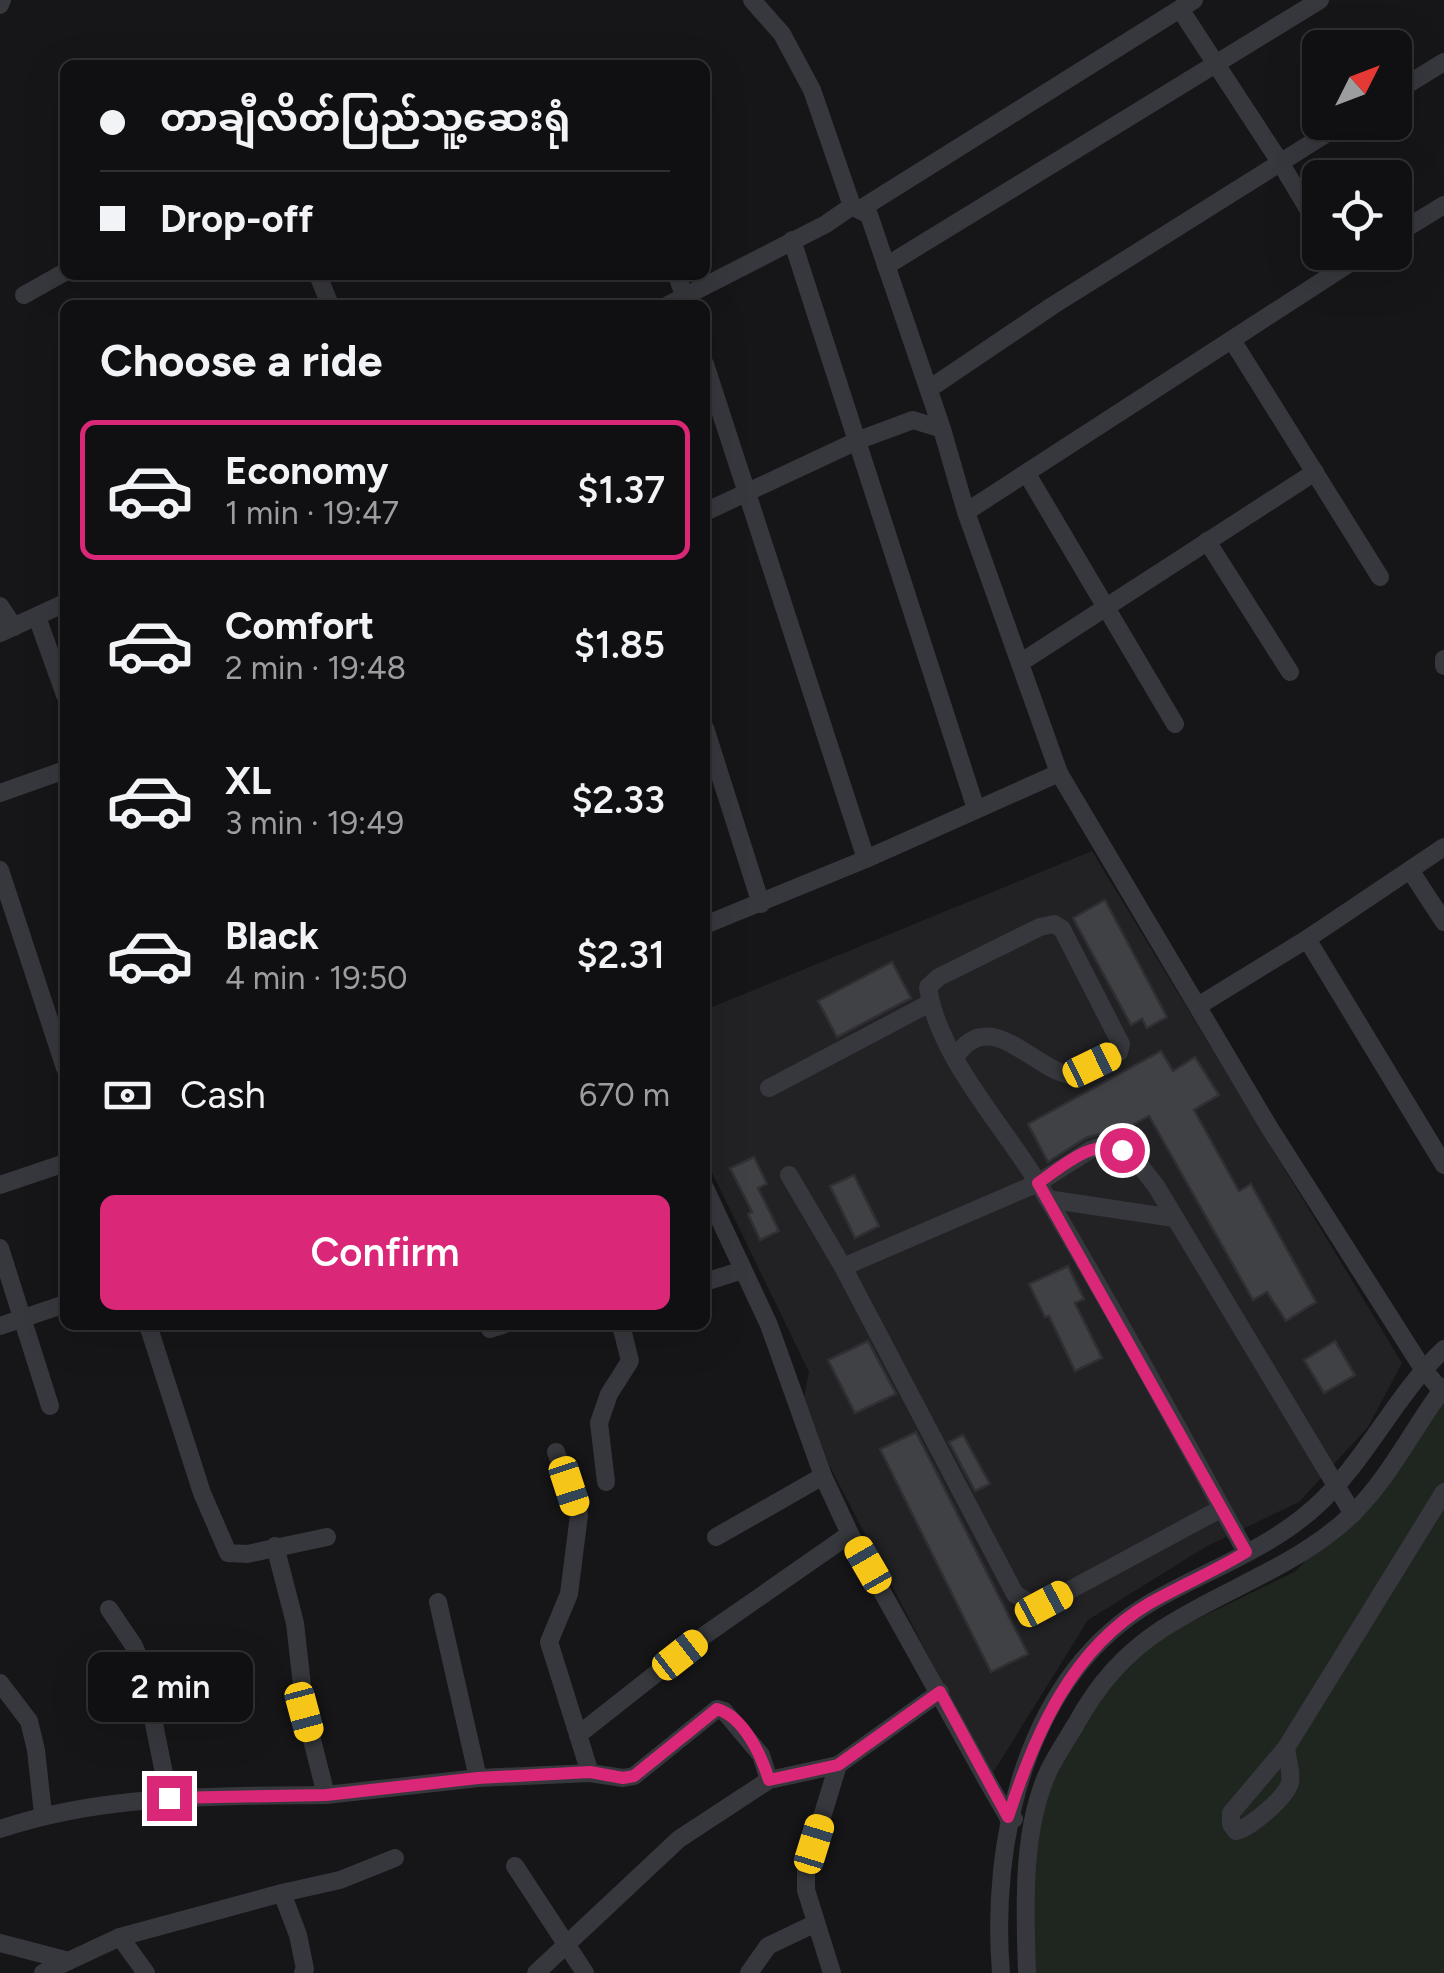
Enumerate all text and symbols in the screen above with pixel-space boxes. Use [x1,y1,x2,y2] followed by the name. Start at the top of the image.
[1302,30,1412,140] north arrow
[1302,30,1412,270] map controls
[160,95,570,141] text: တာချီလိတ်ပြည်သူ့ဆေးရုံ
[1302,160,1412,270] button: locate
[160,196,313,242] text: Drop-off
[100,333,382,387] text: Choose a ride
[105,445,195,535] icon: car
[225,448,388,494] text: Economy
[577,467,665,513] text: $1.37
[225,494,399,532] text: 1 min · 19:47
[105,600,195,690] icon: car
[225,603,374,649] text: Comfort
[574,622,665,668] text: $1.85
[225,649,406,687] text: 2 min · 19:48
[105,755,195,845] icon: car
[225,758,271,804] text: XL
[571,777,665,823] text: $2.33
[225,804,404,842] text: 3 min · 19:49
[105,910,195,1000] icon: car
[225,913,319,959] text: Black
[576,932,665,978] text: $2.31
[225,959,408,997] text: 4 min · 19:50
[1058,1038,1126,1092] car
[100,1068,155,1123] icon: cash
[180,1072,266,1118] text: Cash
[579,1076,670,1114] text: 670 m
[1100,1128,1145,1173] route start
[100,1195,670,1310] button: Confirm
[545,1453,593,1519] car
[840,1532,896,1598] car
[1010,1577,1078,1631] car
[647,1625,713,1685] car
[86,1653,252,1723] callout: 2 min
[131,1668,210,1706] text: 2 min
[282,1679,326,1745] car
[147,1776,192,1821] route end
[791,1811,837,1877] car

